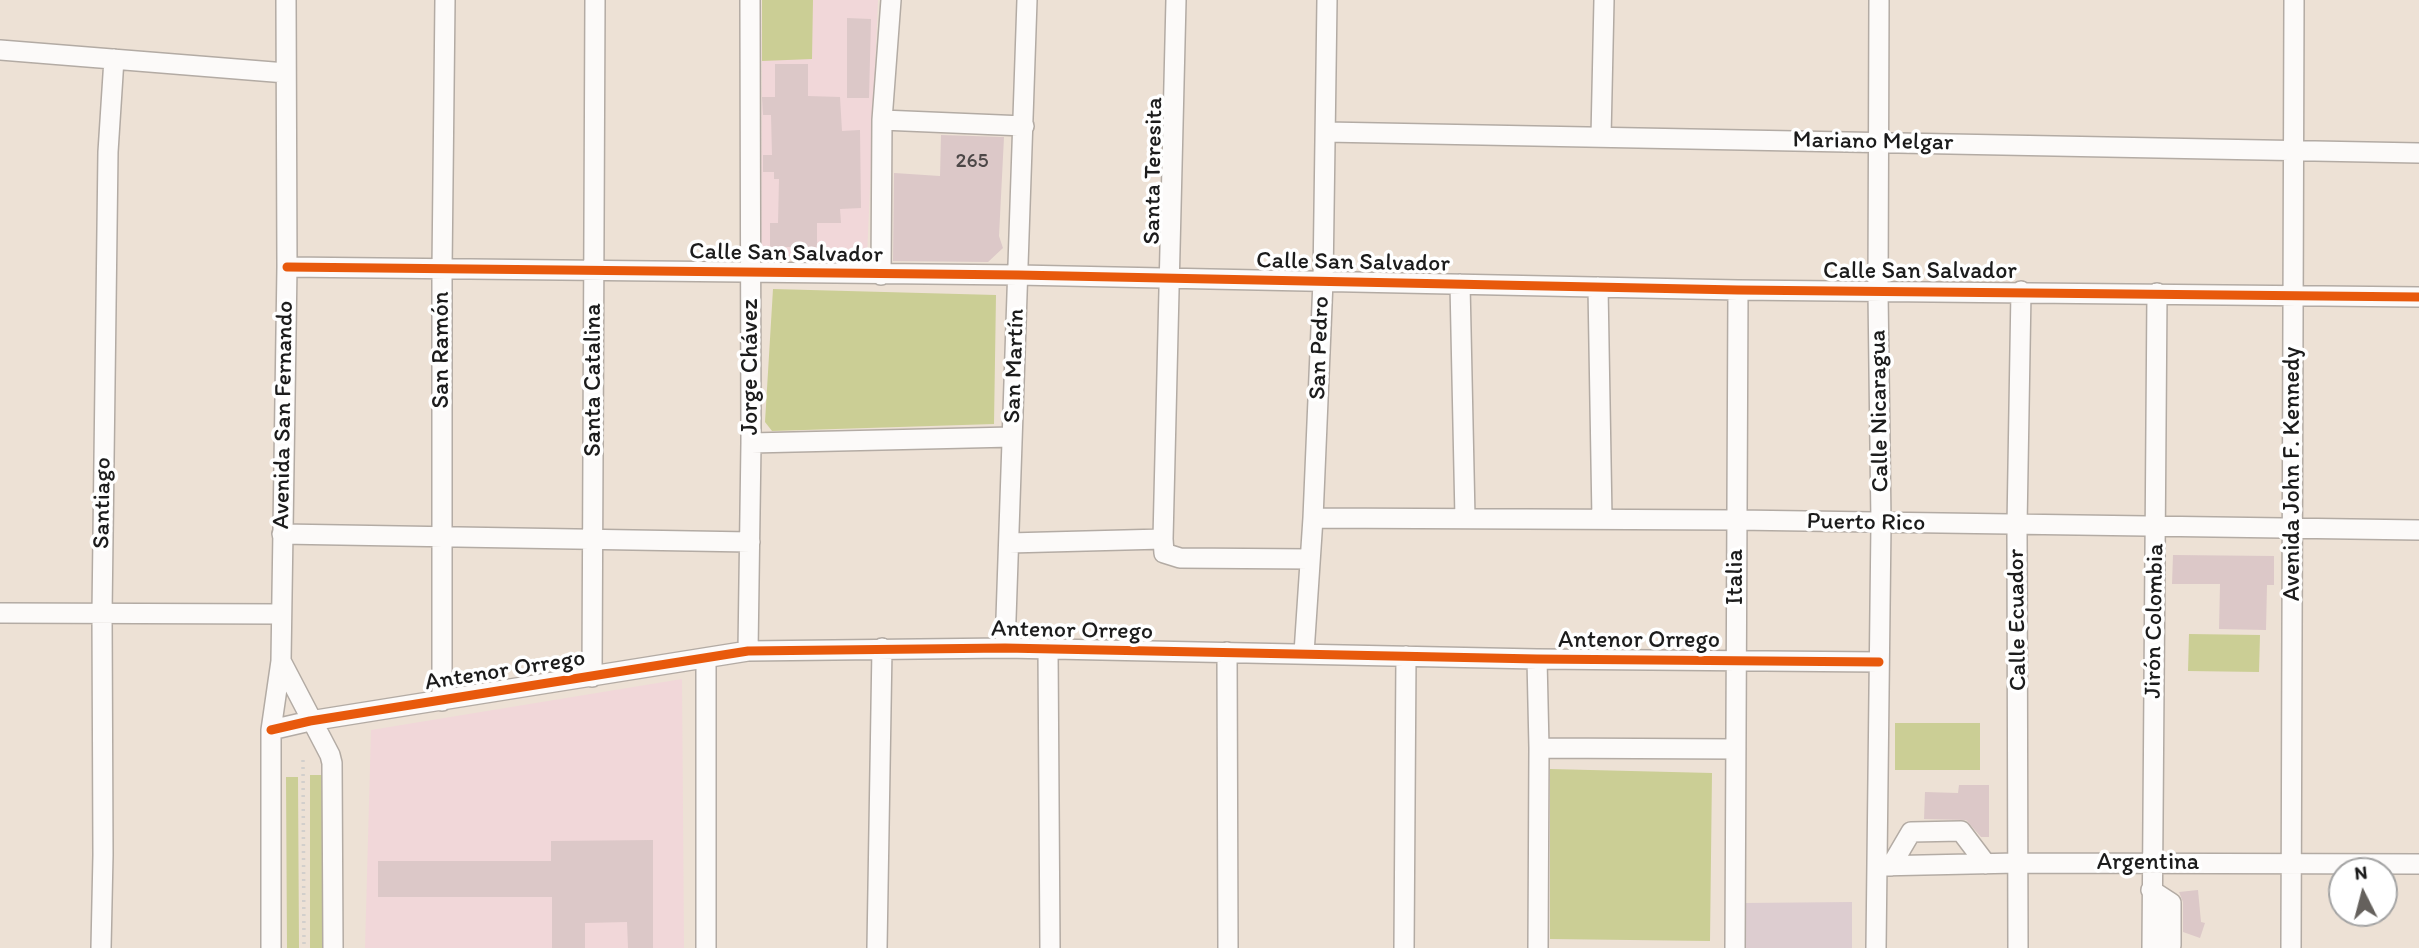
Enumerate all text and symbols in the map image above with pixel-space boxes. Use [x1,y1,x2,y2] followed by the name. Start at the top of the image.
[1138,97,1170,245] street label: Santa Teresita
[1792,126,1954,158] street label: Mariano Melgar
[955,149,989,175] house number: 265
[689,238,883,270] street label: Calle San Salvador
[1256,247,1450,279] street label: Calle San Salvador
[1823,258,2017,286] street label: Calle San Salvador
[428,291,456,409] street label: San Ramón
[1304,296,1336,400] street label: San Pedro
[737,299,765,435] street label: Jorge Chávez
[268,300,300,530] street label: Avenida San Fernando
[580,303,608,457] street label: Santa Catalina
[999,308,1031,424] street label: San Martín
[1864,329,1896,493] street label: Calle Nicaragua
[2279,347,2307,601] street label: Avenida John F. Kennedy
[88,457,118,549] street label: Santiago
[1806,508,1926,538] street label: Puerto Rico
[2139,543,2171,699] street label: Jirón Colombia
[1722,549,1750,605] street label: Italia
[2002,549,2034,691] street label: Calle Ecuador
[991,615,1153,647] street label: Antenor Orrego
[1558,627,1720,655] street label: Antenor Orrego
[423,644,587,698] street label: Antenor Orrego
[2097,849,2199,877] street label: Argentina
[2328,857,2398,927] north arrow
[2353,861,2369,885] text: N

